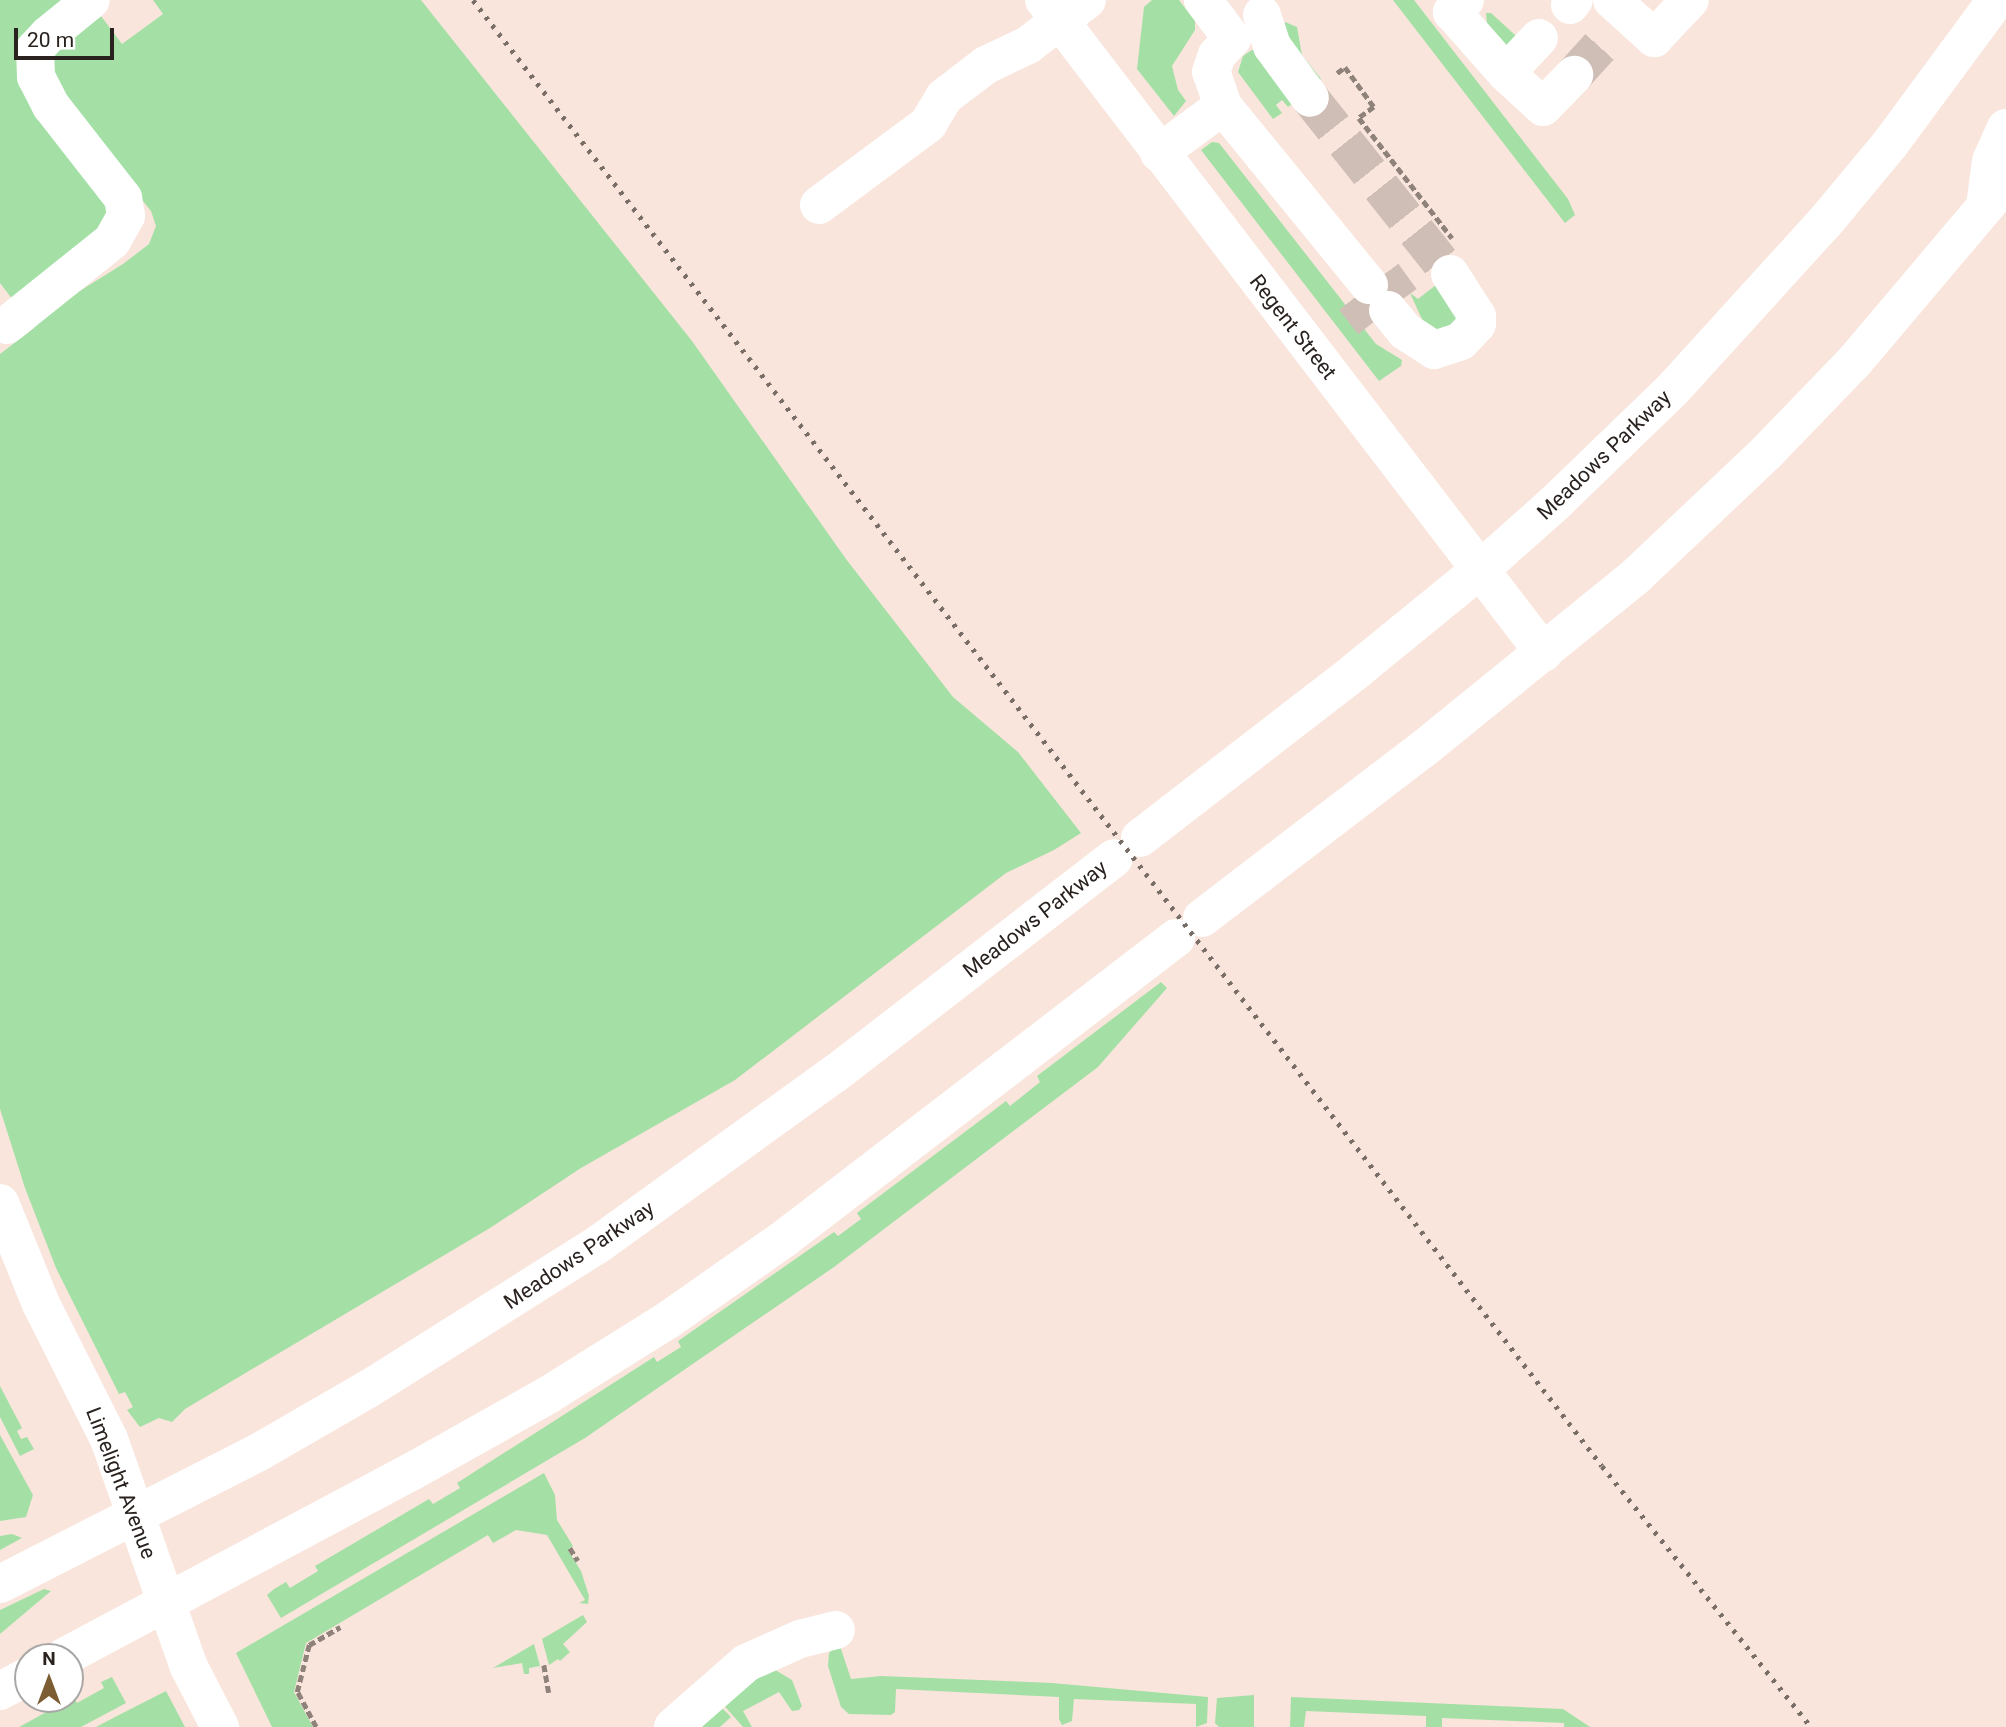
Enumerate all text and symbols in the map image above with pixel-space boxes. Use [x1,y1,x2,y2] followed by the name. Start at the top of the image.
[18,14,117,58] scale bar
[27,28,74,52] text: 20 m
[1244,270,1342,384] street label: Regent Street
[1532,385,1676,525] street label: Meadows Parkway
[958,855,1112,983] street label: Meadows Parkway
[499,1195,659,1315] street label: Meadows Parkway
[81,1404,161,1562] street label: Limelight Avenue
[14,1643,84,1713] north arrow
[42,1647,56,1670] text: N

